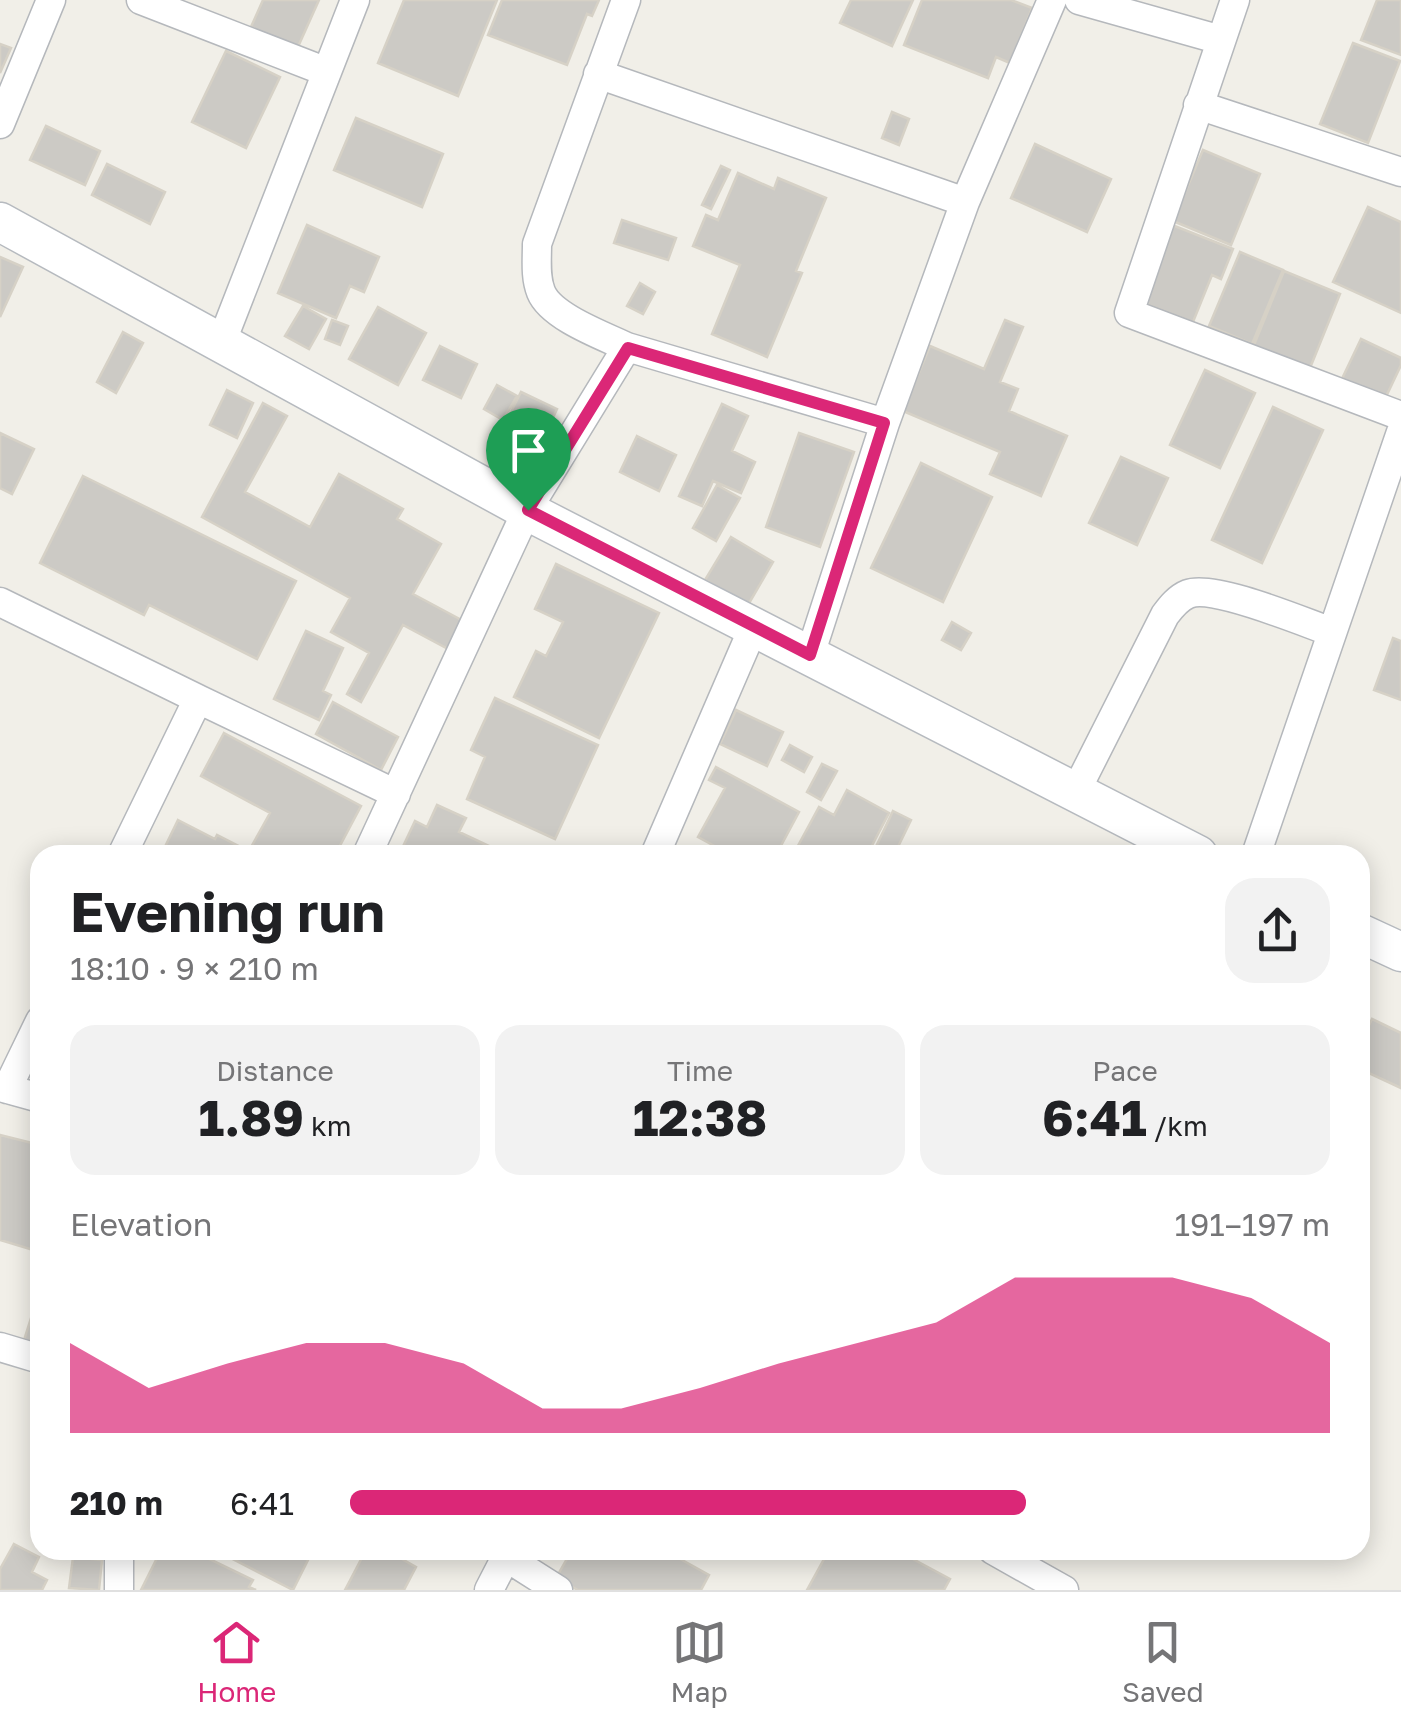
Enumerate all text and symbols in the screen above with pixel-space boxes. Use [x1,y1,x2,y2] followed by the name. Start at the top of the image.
[486,408,571,511] pin
[501,423,556,478] icon: arrive
[70,878,385,944] text: Evening run
[1225,878,1330,983] button: share
[70,949,319,987] text: 18:10 · 9 × 210 m
[216,1054,334,1087] text: Distance
[667,1054,733,1087] text: Time
[1092,1054,1158,1087] text: Pace
[198,1087,304,1147] text: 1.89
[633,1087,767,1147] text: 12:38
[1042,1087,1147,1147] text: 6:41
[304,1109,352,1142] text: km
[1147,1109,1208,1142] text: /km
[70,1205,212,1243] text: Elevation
[1174,1205,1330,1243] text: 191–197 m
[70,1484,163,1522] text: 210 m
[230,1484,294,1522] text: 6:41
[197,1615,276,1708] tab: Home
[671,1615,728,1708] tab: Map
[1122,1615,1204,1708] tab: Saved

